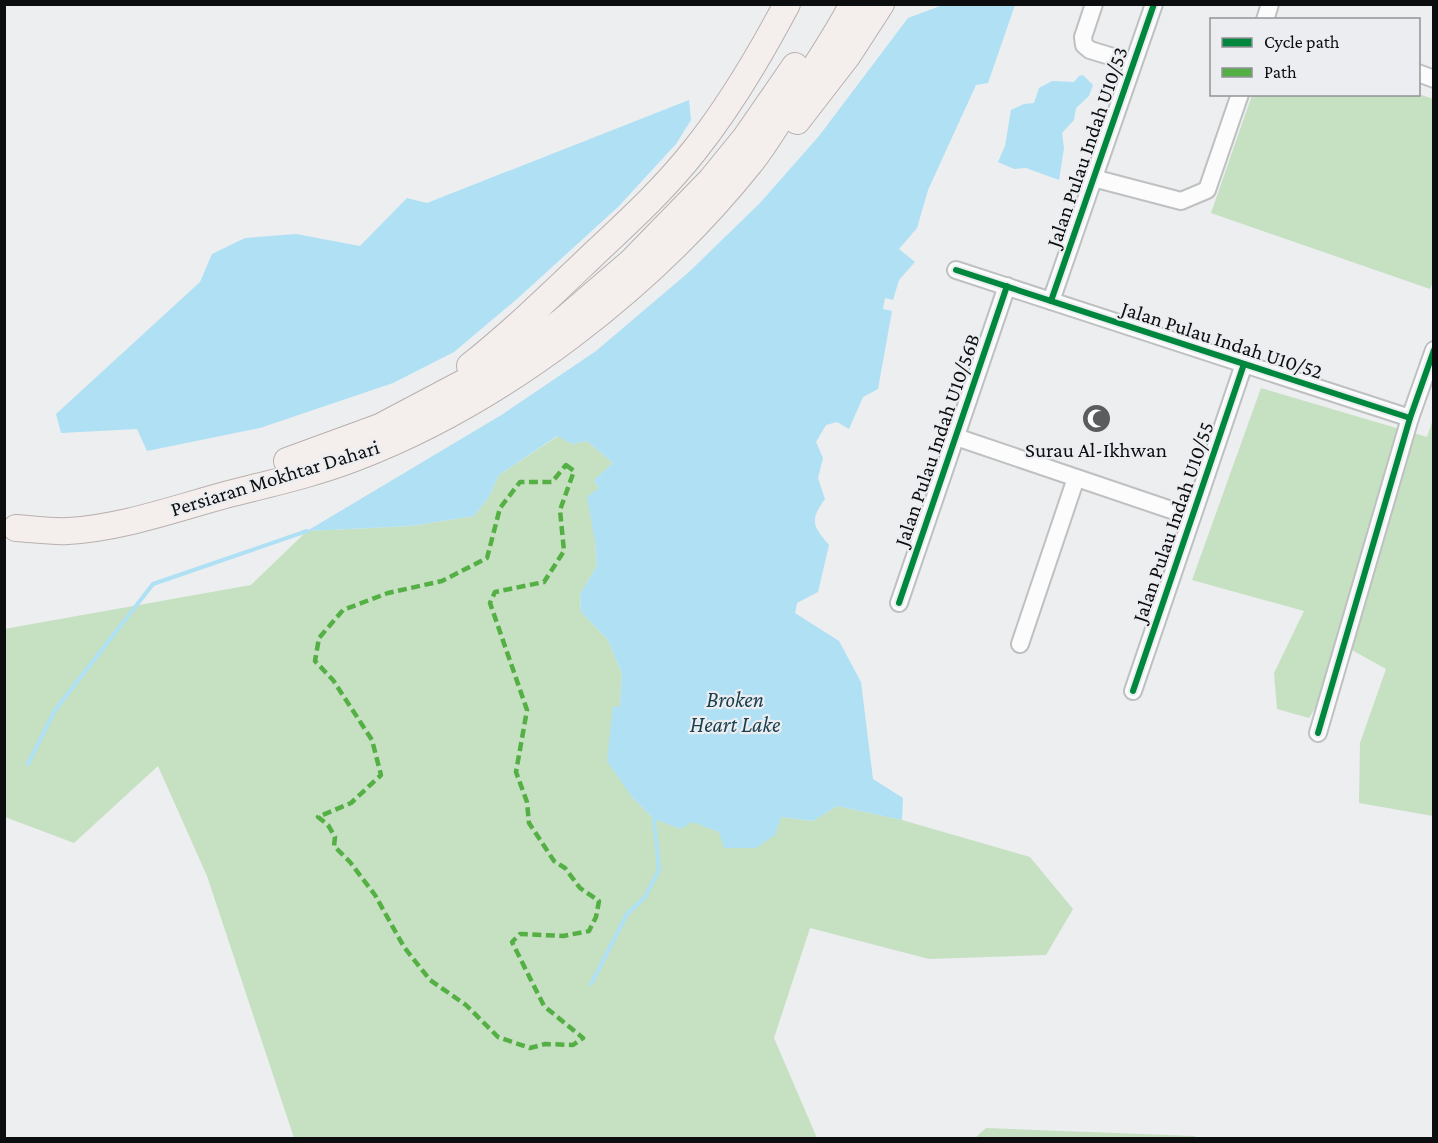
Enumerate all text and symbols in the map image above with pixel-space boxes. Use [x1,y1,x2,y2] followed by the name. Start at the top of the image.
[1210,18,1420,96] legend
[1264,32,1340,52] text: Cycle path
[1041,44,1133,252] street label: Jalan Pulau Indah U10/53
[1264,62,1297,82] text: Path
[1116,295,1326,384] street label: Jalan Pulau Indah U10/52
[889,331,985,551] street label: Jalan Pulau Indah U10/56B
[1080,403,1112,435] mosque icon: Surau Al-Ikhwan
[1127,419,1219,627] street label: Jalan Pulau Indah U10/55
[168,435,383,521] street label: Persiaran Mokhtar Dahari
[1025,438,1167,462] place label: Surau Al-Ikhwan
[690,687,781,737] water label: Broken Heart Lake

